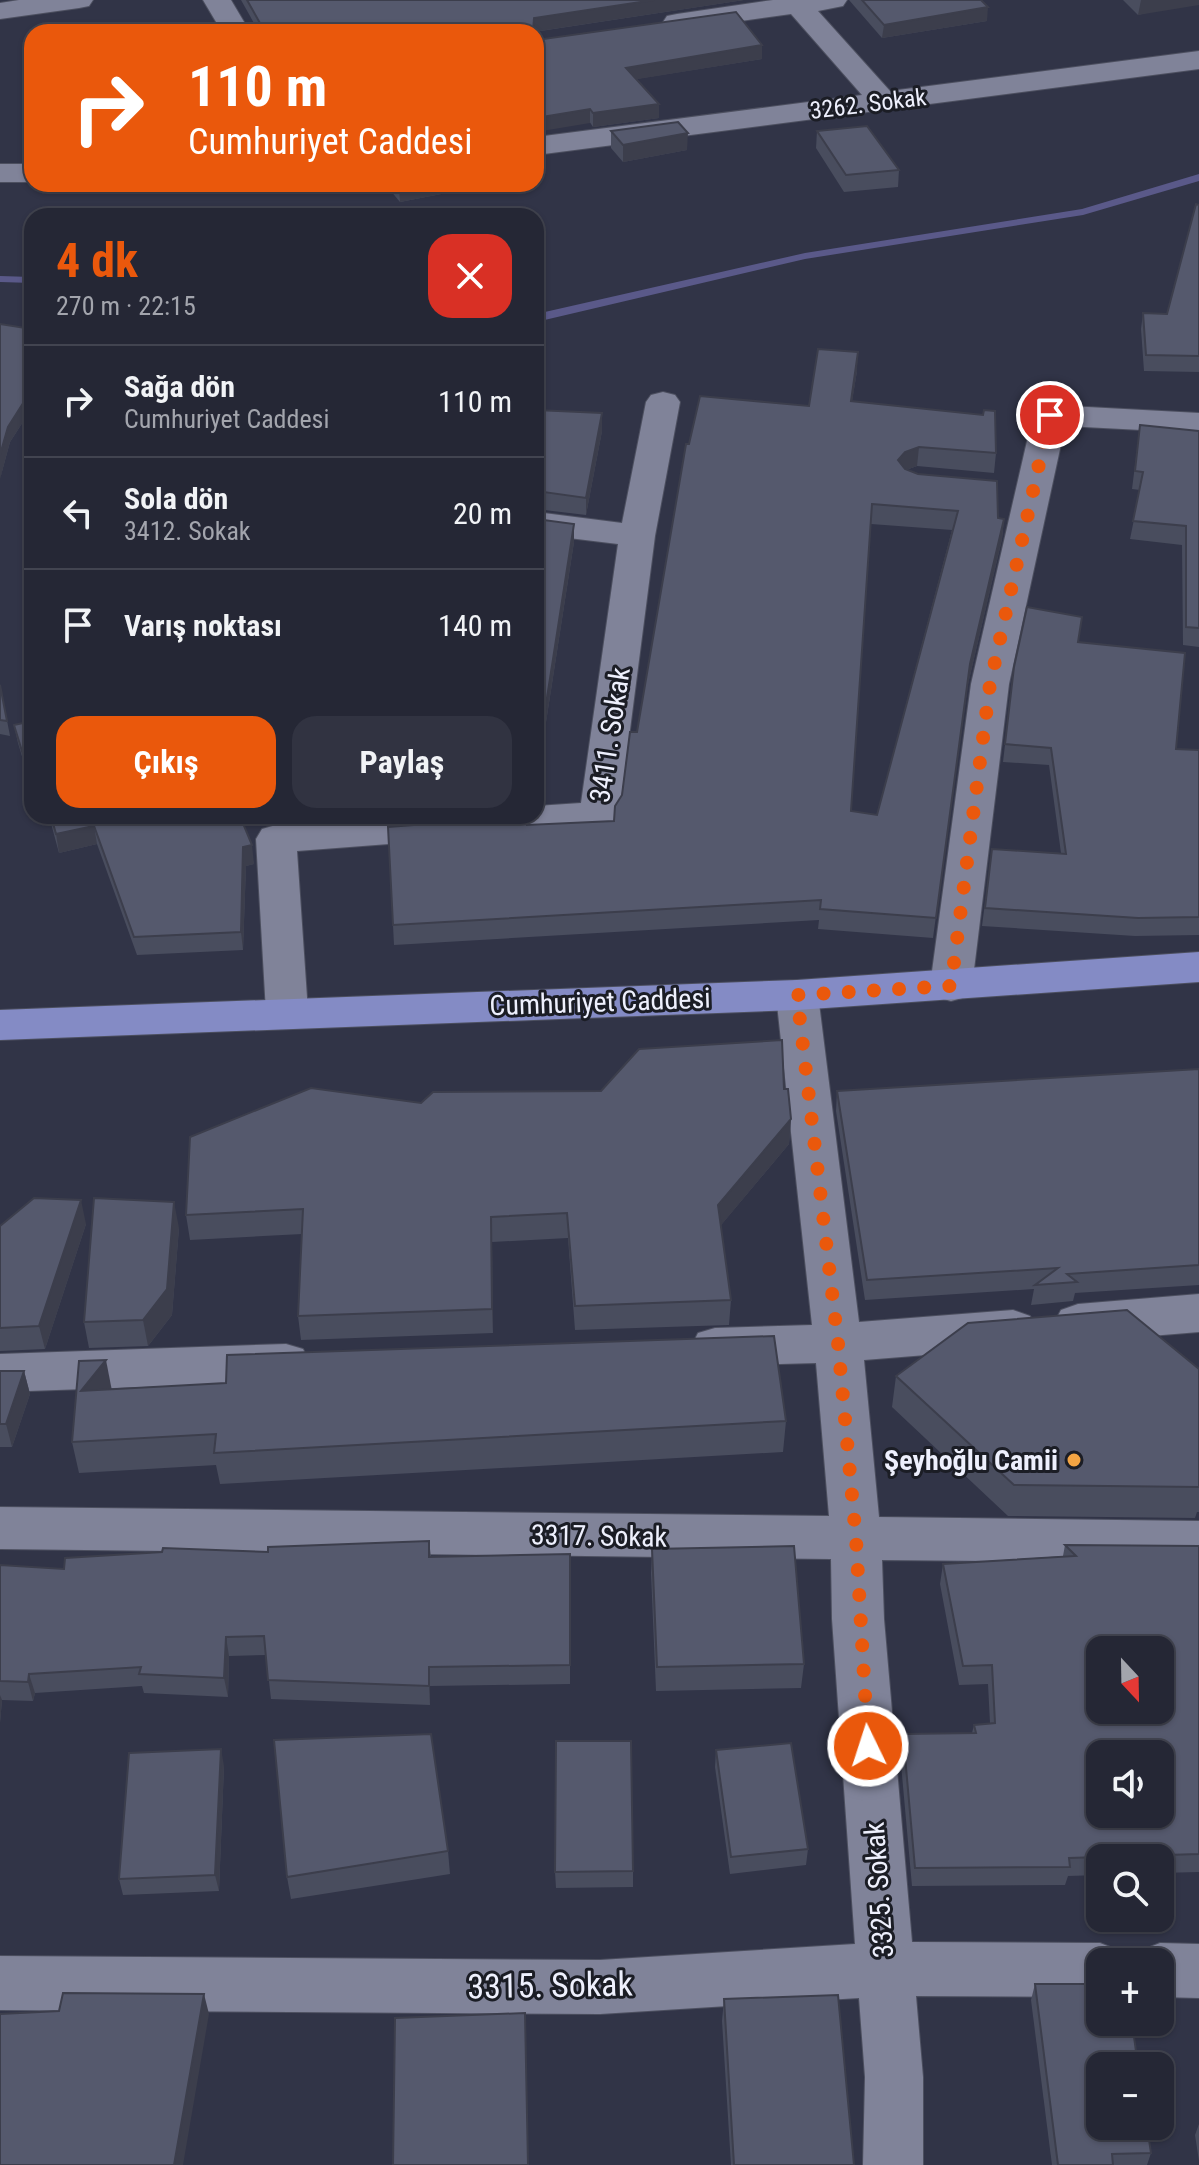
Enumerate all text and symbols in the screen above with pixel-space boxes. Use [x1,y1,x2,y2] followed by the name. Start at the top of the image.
[188,54,327,120] text: 110 m
[56,56,160,160] icon: right
[808,83,928,125] street label: 3262. Sokak
[188,121,472,163] text: Cumhuriyet Caddesi
[56,232,138,289] text: 4 dk
[428,234,512,318] button: close
[56,291,196,321] text: 270 m · 22:15
[124,369,235,404] text: Sağa dön
[56,379,100,423] icon: right
[1016,381,1084,449] pin
[438,384,512,419] text: 110 m
[1028,393,1072,437] icon: arrive
[124,404,329,434] text: Cumhuriyet Caddesi
[124,481,228,516] text: Sola dön
[56,491,100,535] icon: left
[453,496,512,531] text: 20 m
[124,516,251,546] text: 3412. Sokak
[56,603,100,647] icon: arrive
[124,608,282,643] text: Varış noktası
[438,608,512,643] text: 140 m
[583,665,637,805] street label: 3411. Sokak
[56,716,276,808] button: Çıkış
[292,716,512,808] button: Paylaş
[489,982,711,1022] street label: Cumhuriyet Caddesi
[884,1444,1058,1477] place label: Şeyhoğlu Camii
[1065,1451,1083,1469] marker: Şeyhoğlu Camii
[531,1518,668,1554] street label: 3317. Sokak
[1086,1636,1174,1724] north arrow
[1086,1636,1174,2140] map controls
[826,1704,910,1788] position arrow
[1086,1740,1174,1828] button: sound
[858,1820,900,1959] street label: 3325. Sokak
[1086,1844,1174,1932] button: search
[1086,1948,1174,2036] button: +
[467,1964,634,2006] street label: 3315. Sokak
[1086,2052,1174,2140] button: −

